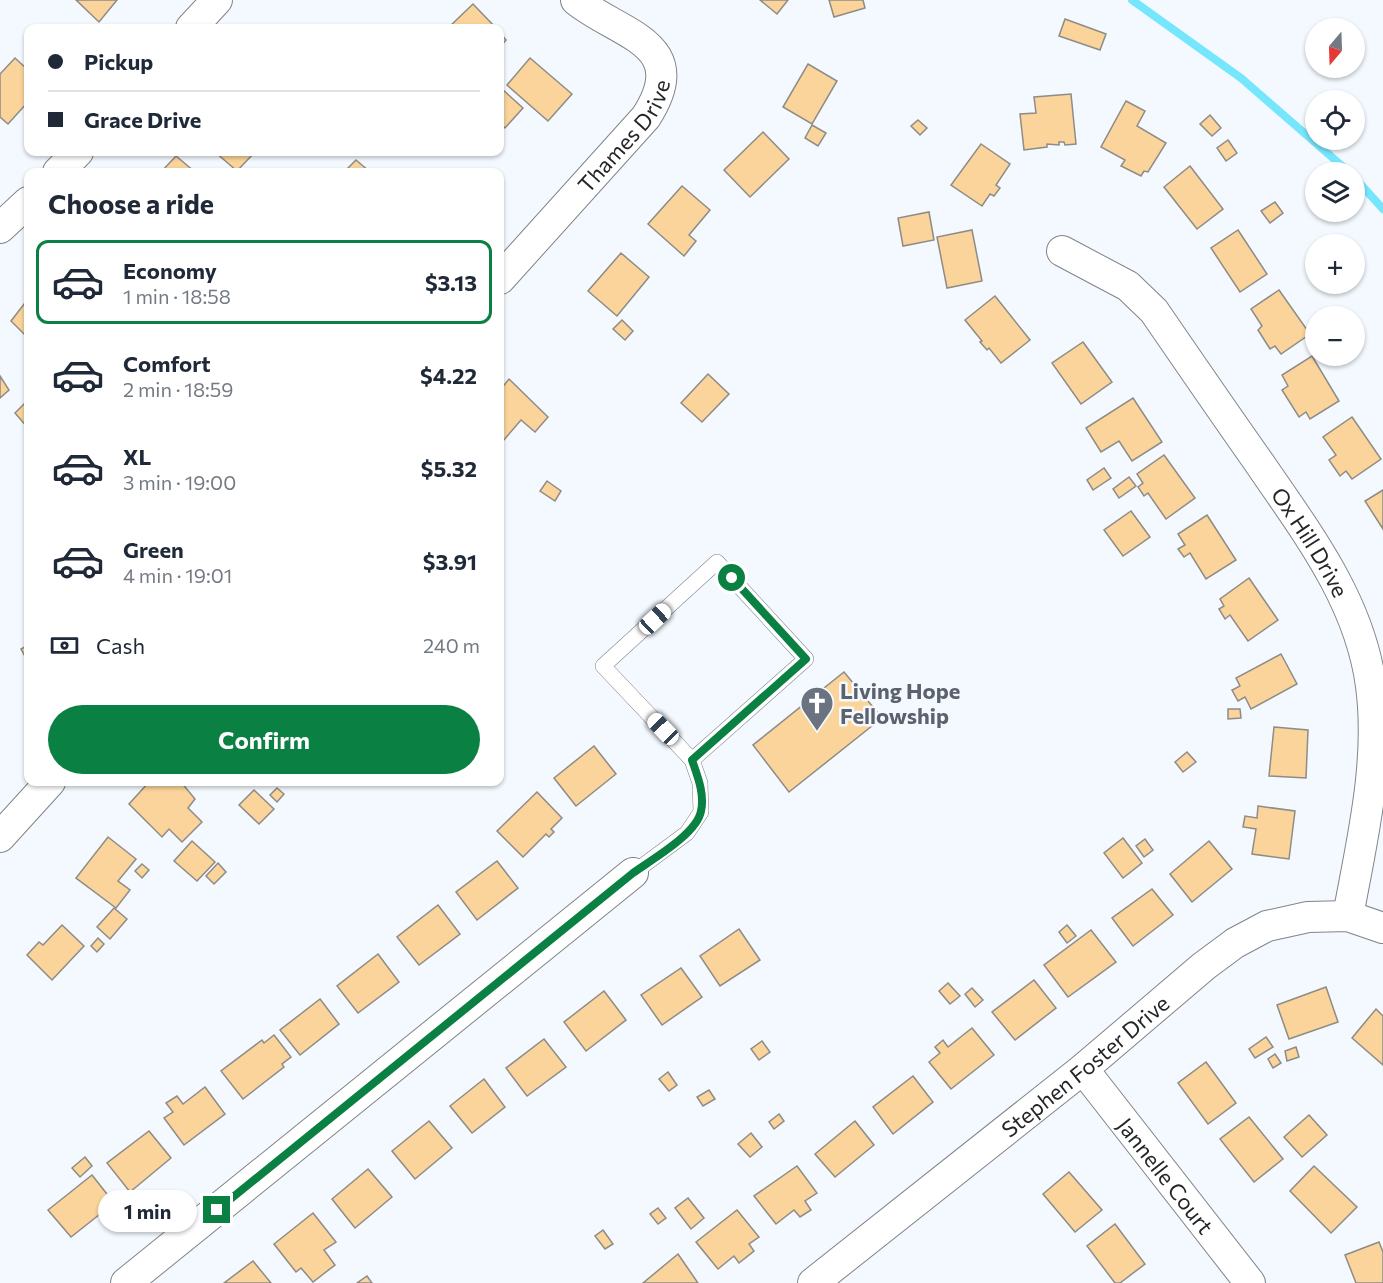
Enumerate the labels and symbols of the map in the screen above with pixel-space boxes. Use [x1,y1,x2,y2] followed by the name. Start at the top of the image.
[1305,18,1365,78] north arrow
[571,77,675,198] street label: Thames Drive
[1266,482,1355,601] street label: Ox Hill Drive
[718,564,745,591] route start
[636,600,674,638] car
[840,677,960,729] place label: Living Hope Fellowship
[799,685,835,732] church icon: Living Hope Fellowship
[644,710,682,748] car
[995,989,1174,1142] street label: Stephen Foster Drive
[1112,1112,1220,1239] street label: Jannelle Court
[97,1189,196,1231] callout: 1 min
[203,1196,230,1223] route end

